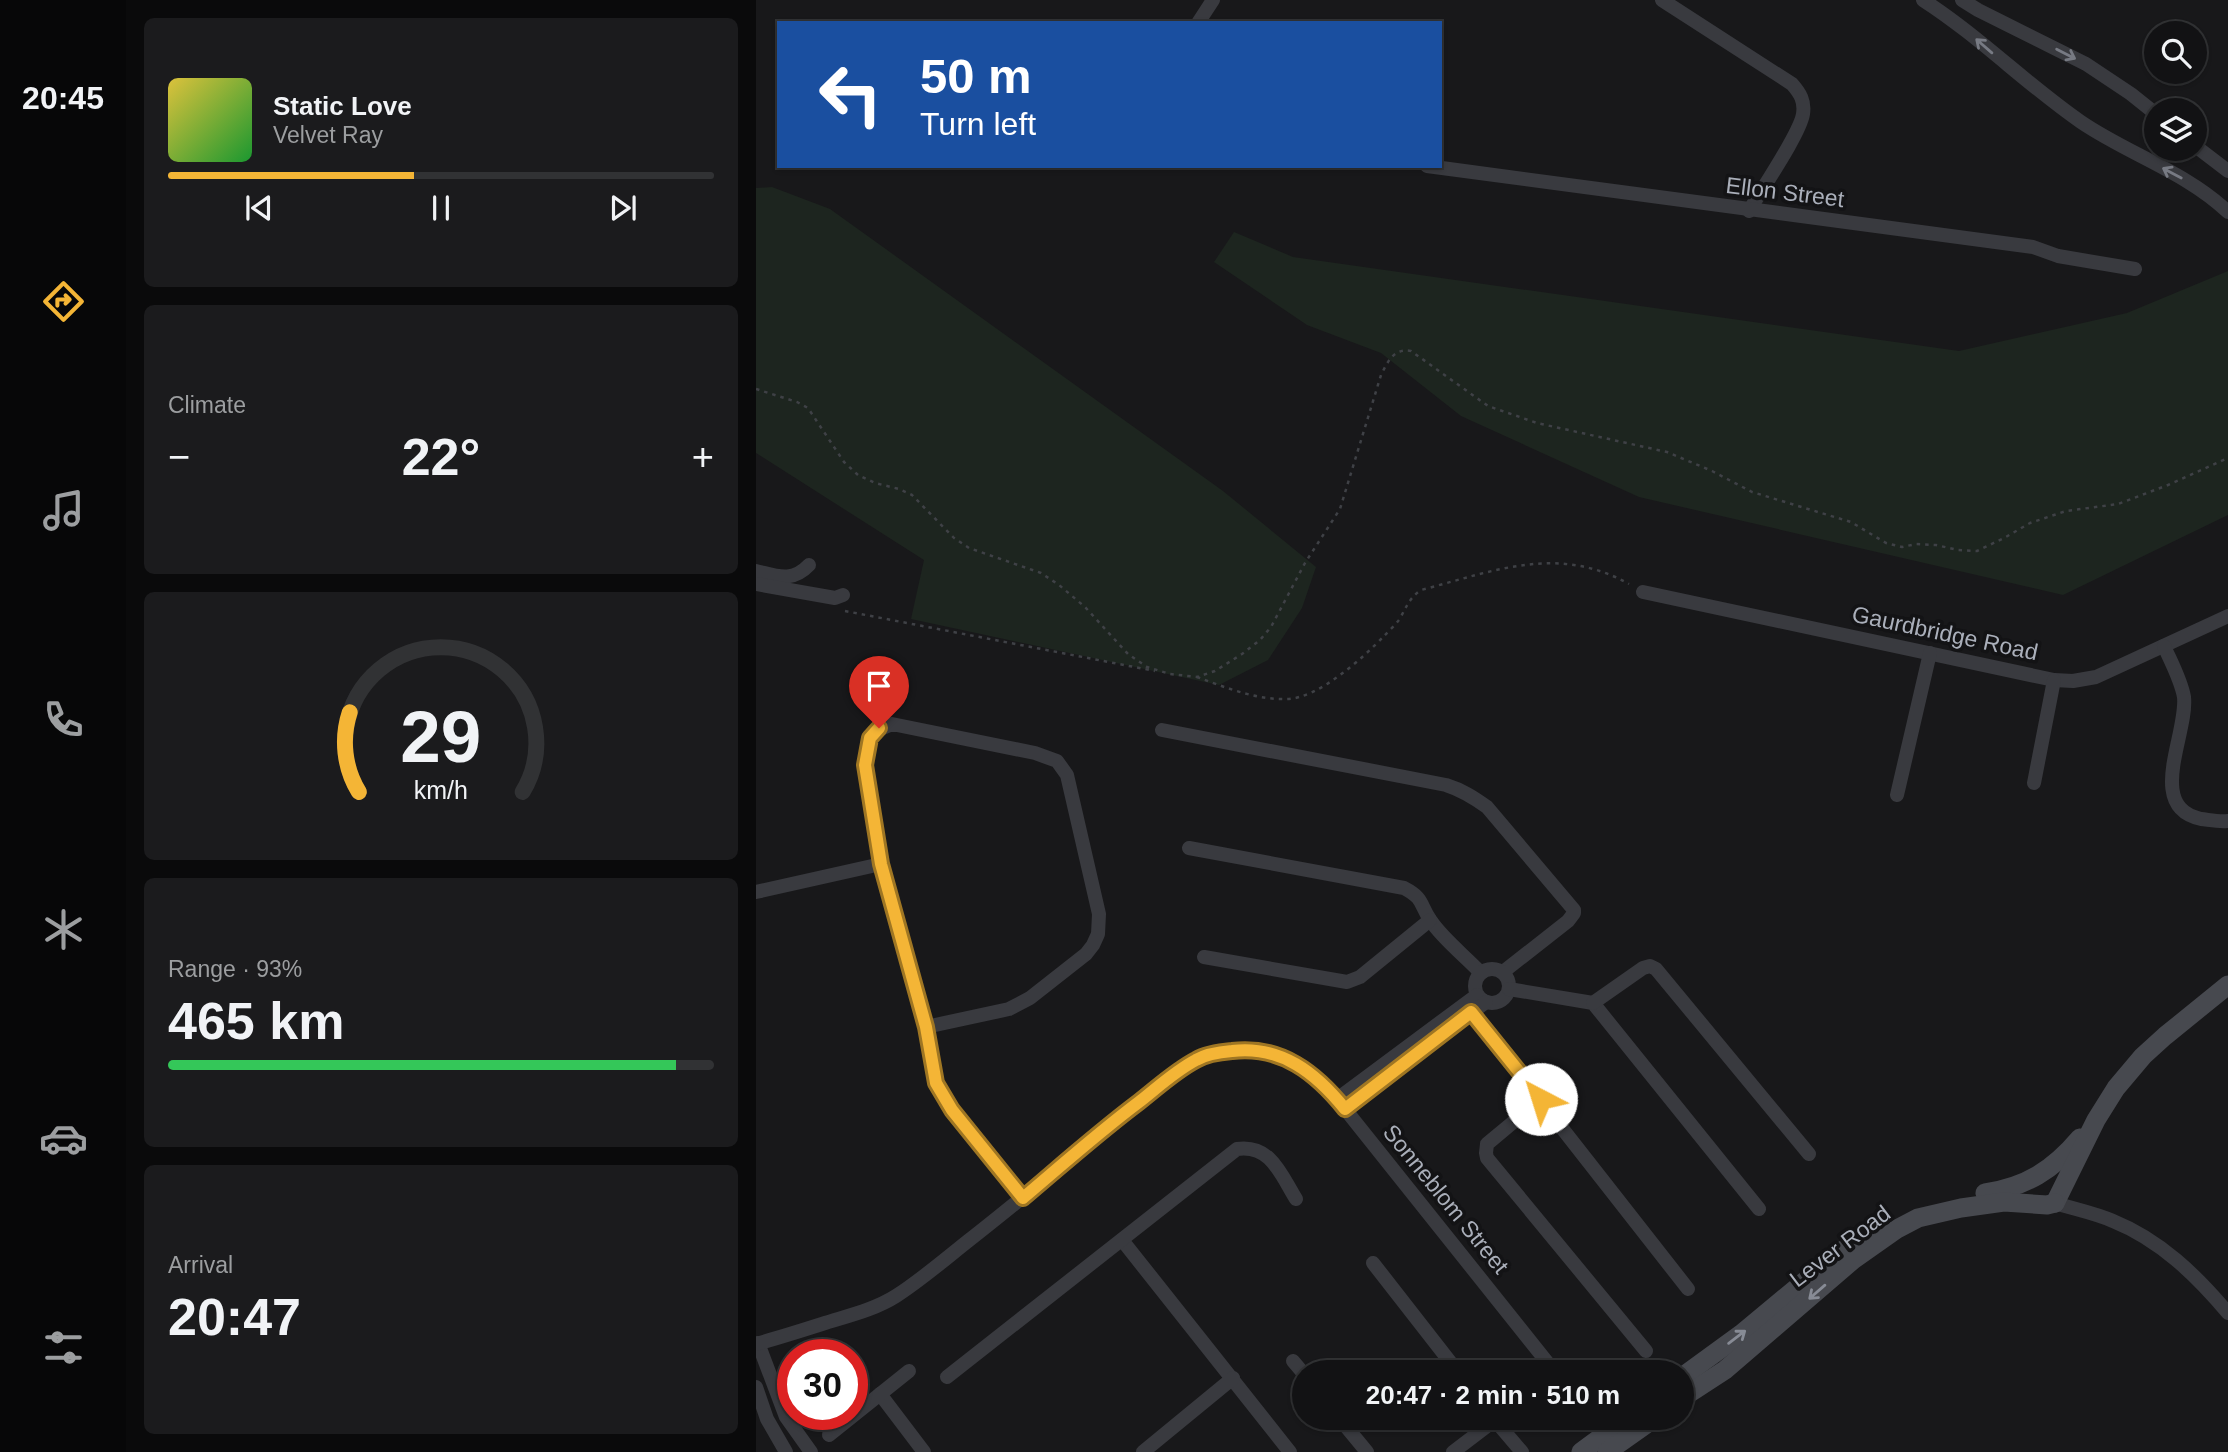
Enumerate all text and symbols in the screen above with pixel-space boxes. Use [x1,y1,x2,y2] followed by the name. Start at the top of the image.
[2144,21,2207,161] map controls
[2144,21,2207,84] button: search
[1976,38,1994,54] one-way arrow
[2055,48,2075,62] one-way arrow
[805,49,896,140] icon: left
[920,49,1032,103] text: 50 m
[22,80,104,116] text: 20:45
[273,91,412,121] text: Static Love
[2144,98,2207,161] button: layers
[920,106,1036,142] text: Turn left
[273,122,383,148] text: Velvet Ray
[2162,166,2183,180] one-way arrow
[1724,172,1846,212] street label: Ellon Street
[240,189,278,227] icon: previous
[422,189,460,227] icon: pause
[604,189,642,227] icon: next
[39,277,88,326] icon: directions
[168,392,246,418] text: Climate
[402,428,480,486] text: 22°
[168,436,190,478] text: −
[692,436,714,478] text: +
[39,486,88,535] icon: music
[1850,601,2040,665] street label: Gaurdbridge Road
[849,656,909,728] pin
[860,667,898,705] icon: arrive
[39,695,88,744] icon: phone
[401,696,481,777] text: 29
[414,776,468,804] text: km/h
[39,905,88,954] icon: climate
[168,956,302,982] text: Range · 93%
[168,992,344,1050] text: 465 km
[1504,1062,1578,1136] position arrow
[39,1114,88,1163] icon: car
[1378,1119,1514,1279] street label: Sonneblom Street
[1785,1200,1895,1292] street label: Lever Road
[168,1252,233,1278] text: Arrival
[1808,1284,1826,1300] one-way arrow
[168,1288,301,1346] text: 20:47
[39,1323,88,1372] icon: filters
[1727,1329,1746,1344] one-way arrow
[777,1339,868,1430] speed limit sign: 30
[1366,1380,1620,1410] text: 20:47 · 2 min · 510 m

